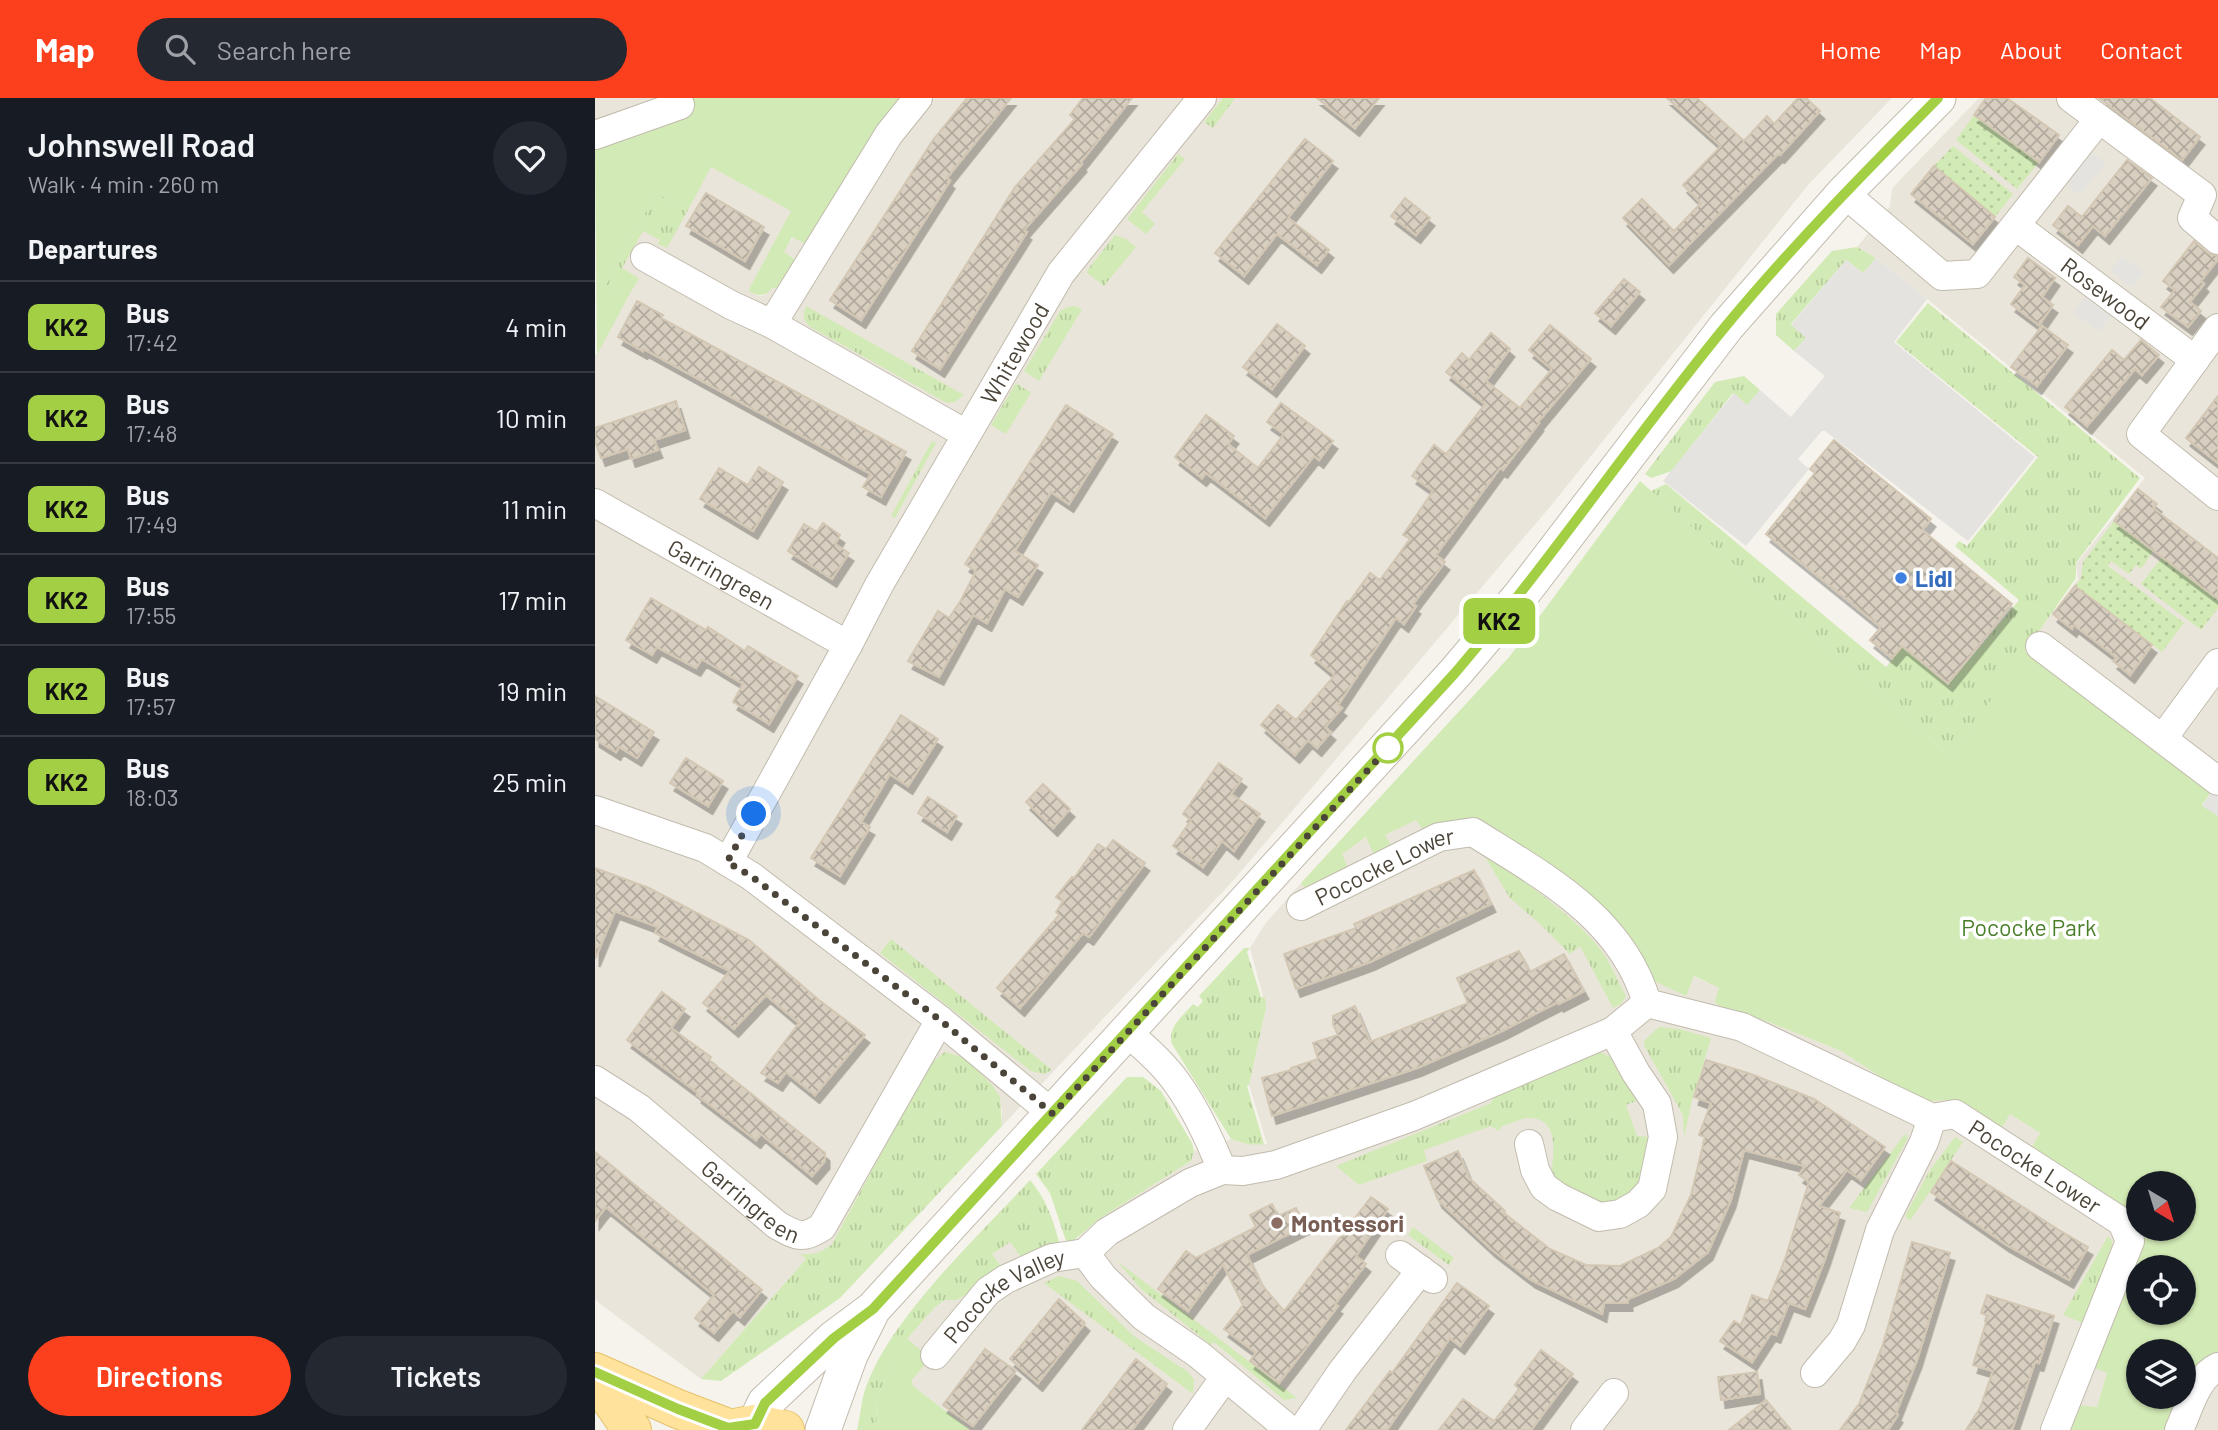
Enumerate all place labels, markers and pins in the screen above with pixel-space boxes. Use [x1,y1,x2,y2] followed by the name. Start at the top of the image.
[1915,564,1953,592] place label: Lidl
[1893,570,1909,586] marker: Lidl
[1373,733,1403,763] unlabelled marker
[1291,1209,1404,1237] place label: Montessori
[1269,1215,1285,1231] marker: Montessori

